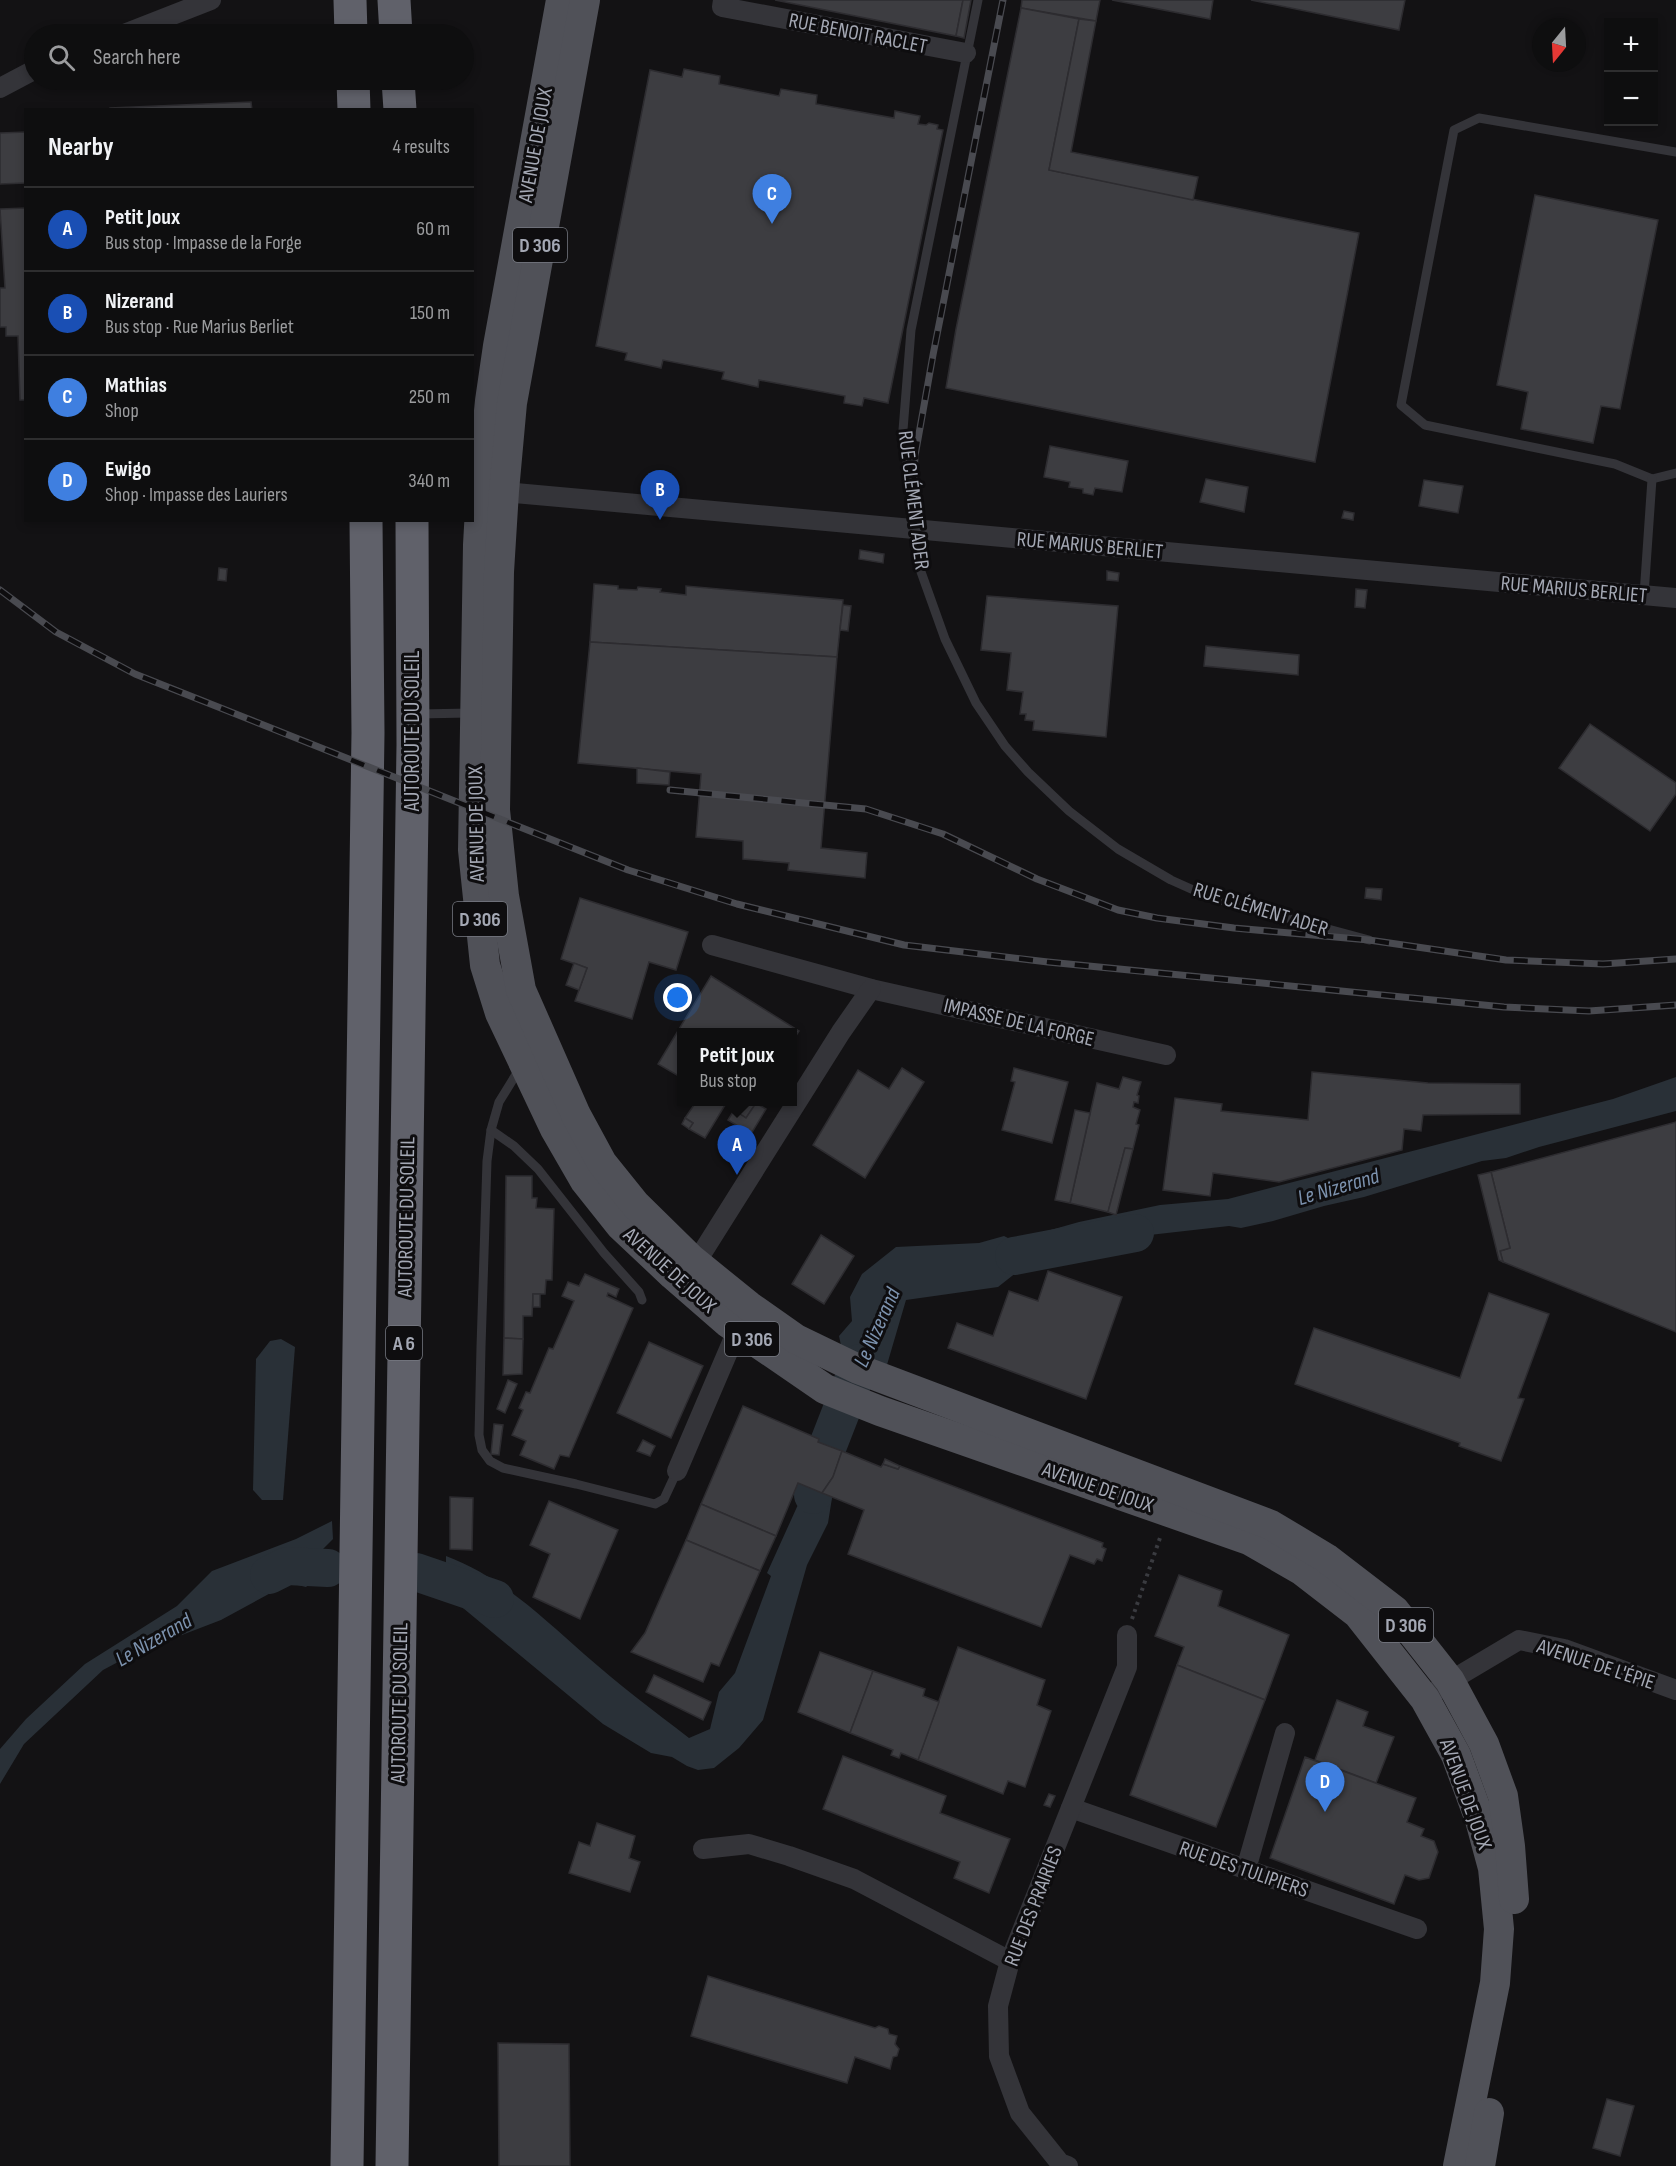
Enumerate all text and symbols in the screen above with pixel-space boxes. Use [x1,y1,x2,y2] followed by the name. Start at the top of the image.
[786,8,930,59] street label: RUE BENOIT RACLET
[1532,18,1586,72] north arrow
[1604,18,1658,126] map controls
[1604,18,1658,72] button: +
[24,24,474,90] search box
[45,41,78,74] icon: search
[93,44,180,71] text: Search here
[1604,72,1658,126] button: −
[513,86,558,205] street label: AVENUE DE JOUX
[48,132,114,163] text: Nearby
[393,135,450,159] text: 4 results
[752,174,792,224] pin: C
[105,204,180,231] text: Petit Joux
[63,217,72,241] text: A
[416,217,450,241] text: 60 m
[513,228,567,262] road number: D 306
[105,231,302,255] text: Bus stop · Impasse de la Forge
[105,288,174,315] text: Nizerand
[63,301,72,325] text: B
[410,301,450,325] text: 150 m
[105,315,294,339] text: Bus stop · Rue Marius Berliet
[105,372,167,399] text: Mathias
[62,385,73,409] text: C
[409,385,450,409] text: 250 m
[105,399,139,423] text: Shop
[893,429,934,571] street label: RUE CLÉMENT ADER
[105,456,151,483] text: Ewigo
[62,469,73,493] text: D
[408,469,450,493] text: 340 m
[640,470,680,520] pin: B
[105,483,288,507] text: Shop · Impasse des Lauriers
[1016,527,1165,564] street label: RUE MARIUS BERLIET
[1500,571,1649,608] street label: RUE MARIUS BERLIET
[400,651,425,812] street label: AUTOROUTE DU SOLEIL
[463,766,490,883] street label: AVENUE DE JOUX
[1190,877,1332,942] street label: RUE CLÉMENT ADER
[453,902,507,936] road number: D 306
[663,983,692,1012] your location
[941,993,1096,1052] street label: IMPASSE DE LA FORGE
[677,1028,797,1106] popup
[699,1042,775,1069] text: Petit Joux
[699,1069,757,1093] text: Bus stop
[718,1126,756,1175] pin: A
[393,1136,420,1298] street label: AUTOROUTE DU SOLEIL
[1294,1163,1383,1212] water label: Le Nizerand
[618,1222,721,1318] street label: AVENUE DE JOUX
[848,1283,907,1371] water label: Le Nizerand
[725,1322,779,1356] road number: D 306
[386,1326,422,1360] road number: A 6
[1038,1456,1157,1518] street label: AVENUE DE JOUX
[111,1607,198,1673] water label: Le Nizerand
[1379,1608,1433,1642] road number: D 306
[386,1622,413,1784] street label: AUTOROUTE DU SOLEIL
[1533,1633,1658,1695] street label: AVENUE DE L'ÉPIE
[1434,1735,1497,1853] street label: AVENUE DE JOUX
[1306,1762,1344,1812] pin: D
[1176,1836,1312,1903] street label: RUE DES TULIPIERS
[999,1843,1068,1970] street label: RUE DES PRAIRIES

